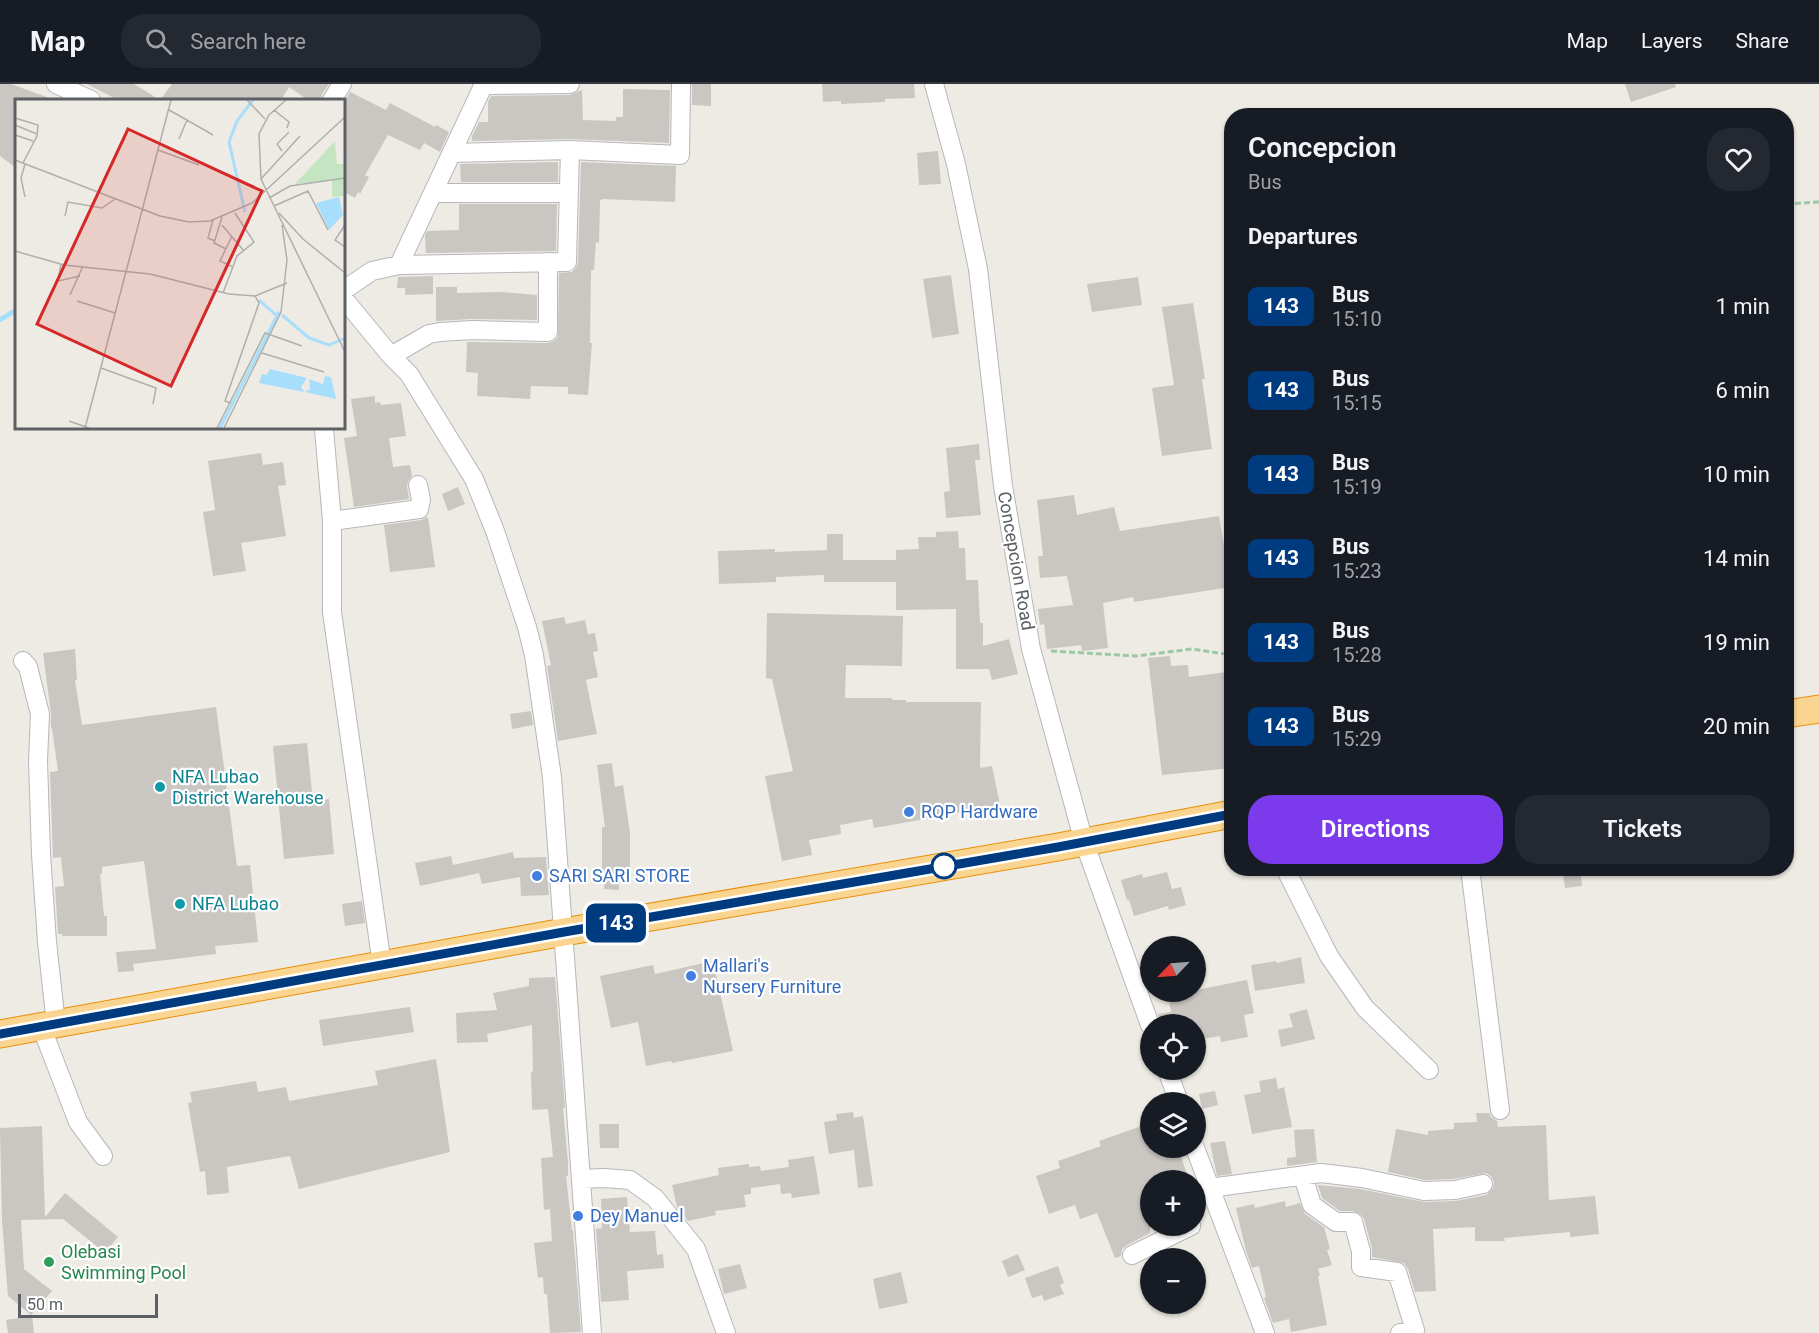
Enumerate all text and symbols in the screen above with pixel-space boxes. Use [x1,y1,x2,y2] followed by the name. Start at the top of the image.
[121,14,541,68] search box
[30,25,85,58] text: Map
[142,25,175,58] icon: search
[190,29,306,54] text: Search here
[1566,29,1608,53] text: Map
[1641,29,1702,53] text: Layers
[1735,29,1789,53] text: Share
[15,99,345,429] inset map
[1707,128,1770,191] button: heart
[1248,131,1397,164] text: Concepcion
[1248,170,1282,194] text: Bus
[1248,224,1358,249] text: Departures
[1332,282,1370,307] text: Bus
[1263,294,1299,318] text: 143
[1715,294,1770,319] text: 1 min
[1332,307,1382,331] text: 15:10
[1332,366,1370,391] text: Bus
[1263,378,1299,402] text: 143
[1715,378,1770,403] text: 6 min
[1332,391,1382,415] text: 15:15
[1332,450,1370,475] text: Bus
[1263,462,1299,486] text: 143
[1703,462,1770,487] text: 10 min
[1332,475,1382,499] text: 15:19
[994,490,1039,632] street label: Concepcion Road
[1332,534,1370,559] text: Bus
[1263,546,1299,570] text: 143
[1703,546,1770,571] text: 14 min
[1332,559,1382,583] text: 15:23
[1332,618,1370,643] text: Bus
[1263,630,1299,654] text: 143
[1703,630,1770,655] text: 19 min
[1332,643,1382,667] text: 15:28
[1332,702,1370,727] text: Bus
[1263,714,1299,738] text: 143
[1703,714,1770,739] text: 20 min
[1332,727,1382,751] text: 15:29
[172,766,324,808] place label: NFA Lubao District Warehouse
[153,780,167,794] marker: NFA Lubao District Warehouse
[1248,795,1503,864] button: Directions
[1515,795,1770,864] button: Tickets
[921,801,1038,822] place label: RQP Hardware
[902,805,916,819] marker: RQP Hardware
[931,853,957,879] unlabelled marker
[549,865,690,886] place label: SARI SARI STORE
[530,869,544,883] marker: SARI SARI STORE
[192,893,279,914] place label: NFA Lubao
[173,897,187,911] marker: NFA Lubao
[582,904,650,942] line badge: 143
[598,911,634,935] text: 143
[1140,936,1206,1002] north arrow
[1140,936,1206,1314] map controls
[703,955,841,997] place label: Mallari's Nursery Furniture
[684,969,698,983] marker: Mallari's Nursery Furniture
[1140,1014,1206,1080] button: locate
[1140,1092,1206,1158] button: layers
[1140,1170,1206,1236] button: +
[590,1205,684,1226] place label: Dey Manuel
[571,1209,585,1223] marker: Dey Manuel
[61,1241,186,1283] place label: Olebasi Swimming Pool
[1140,1248,1206,1314] button: −
[42,1255,56,1269] marker: Olebasi Swimming Pool
[18,1291,158,1318] scale bar
[27,1295,63,1314] text: 50 m

